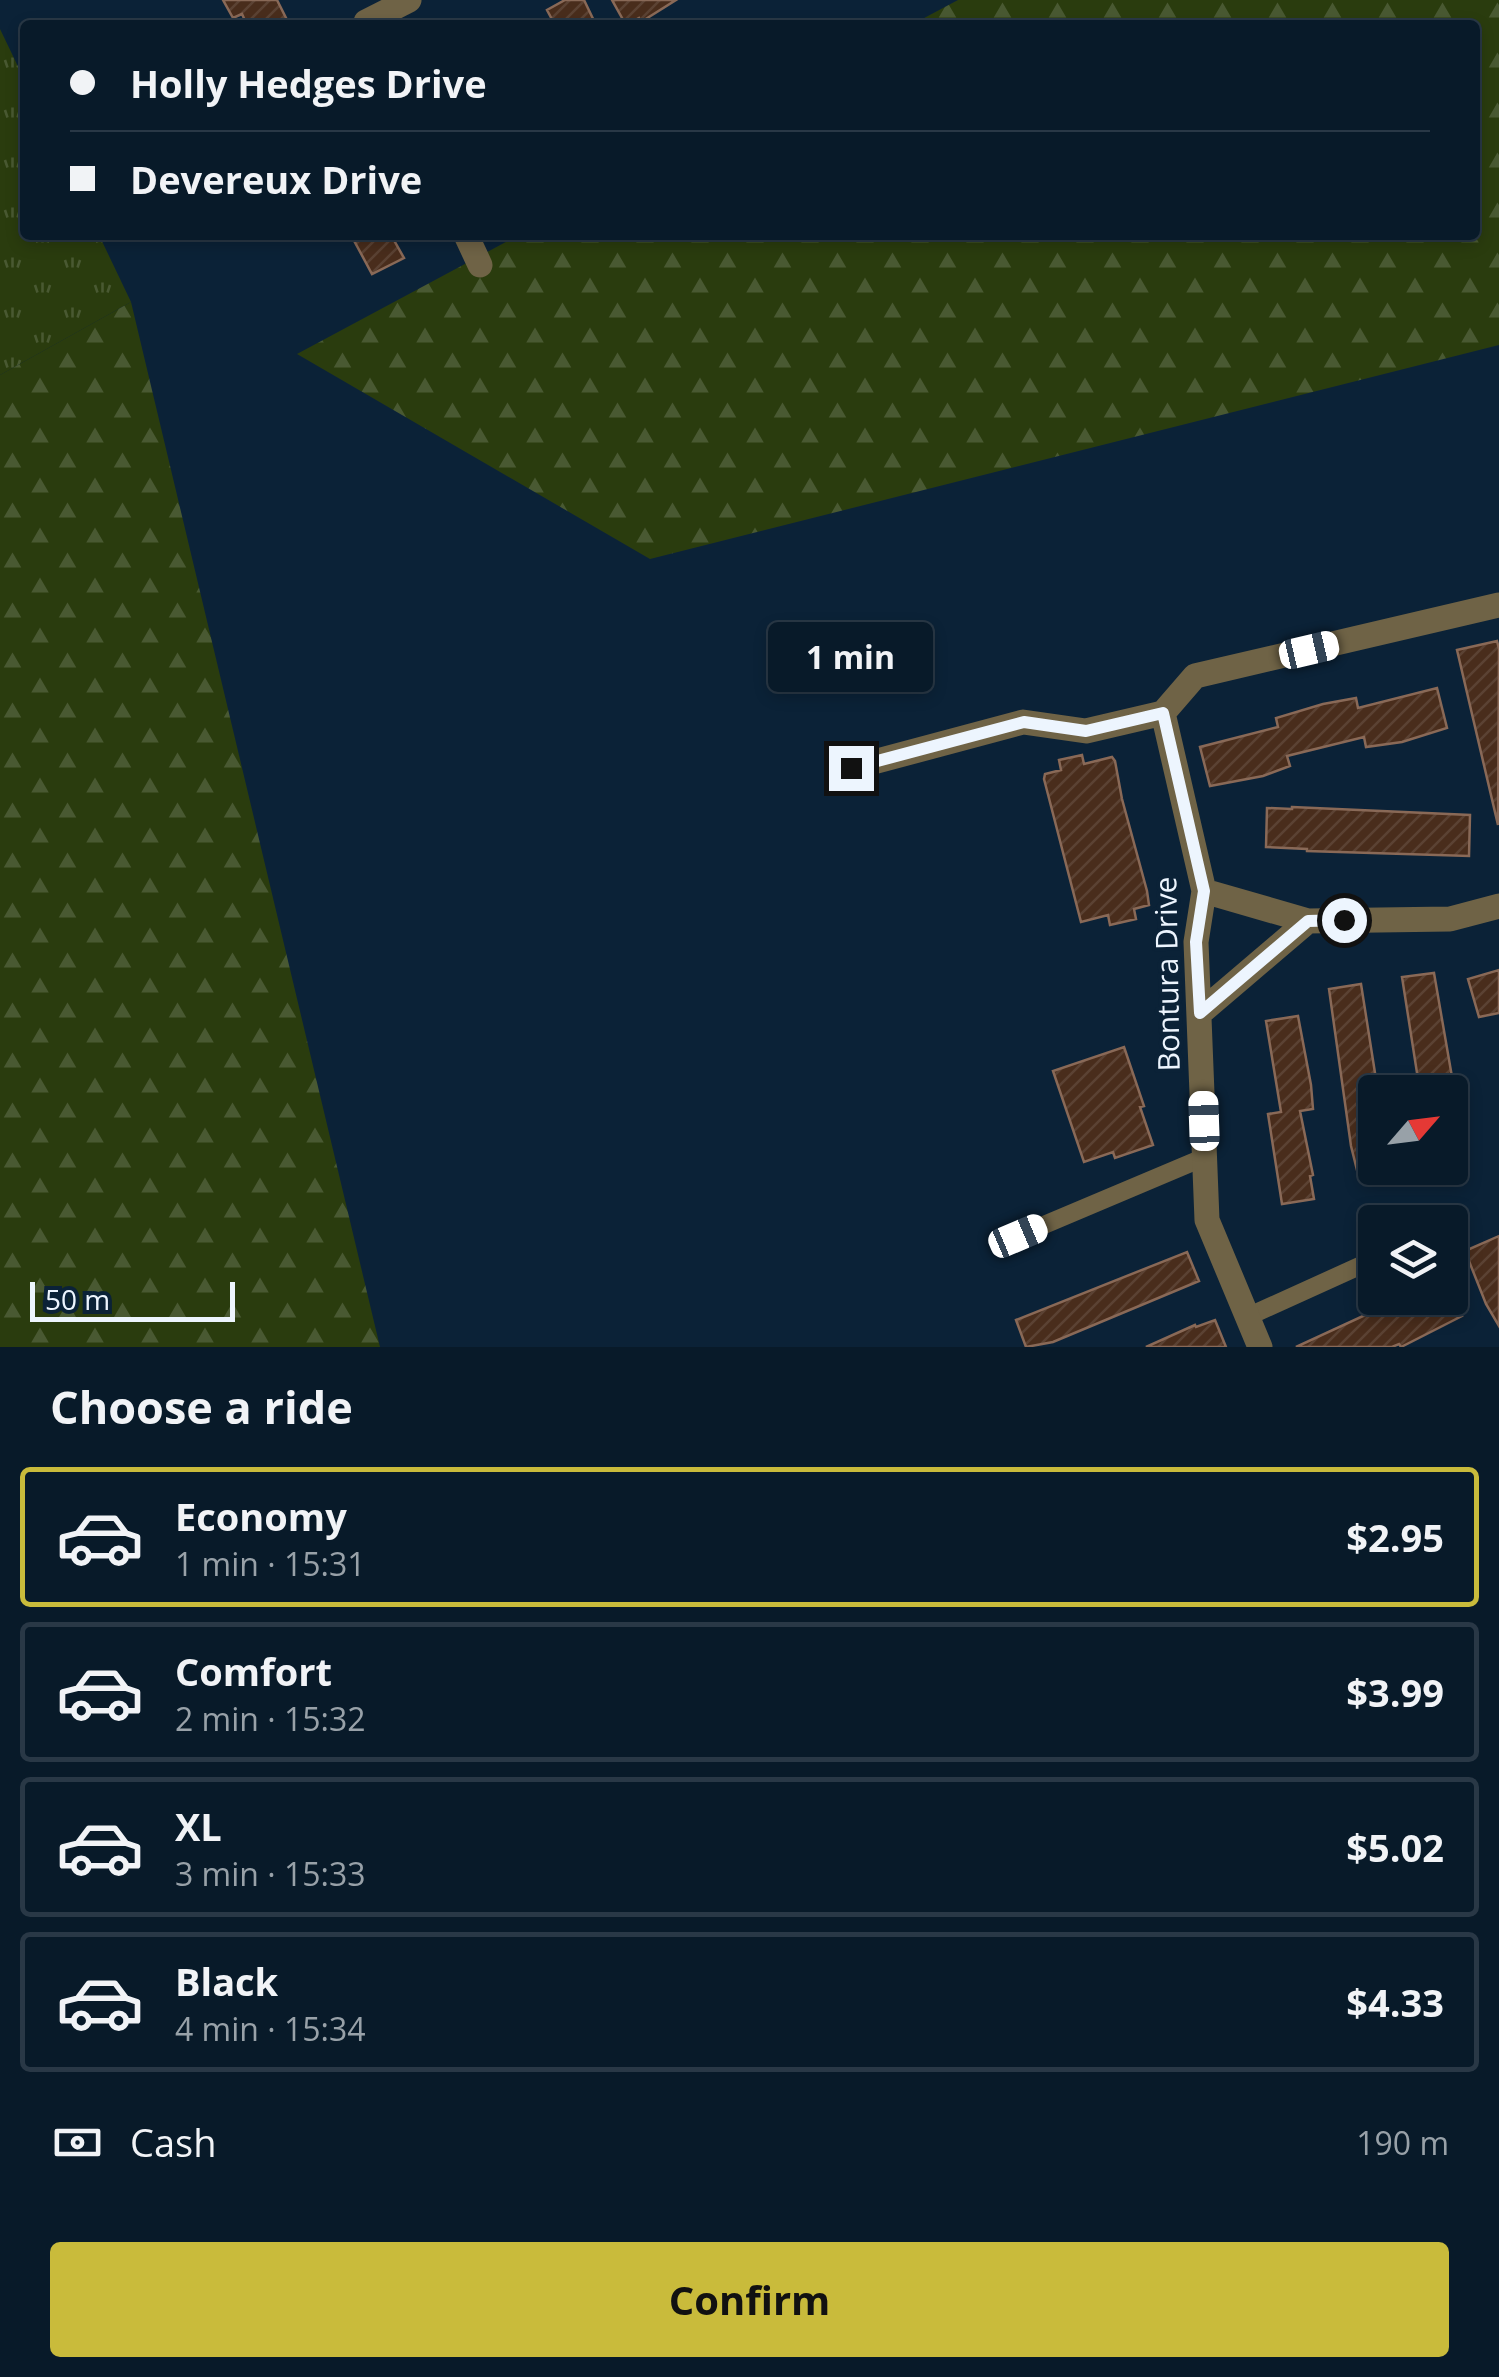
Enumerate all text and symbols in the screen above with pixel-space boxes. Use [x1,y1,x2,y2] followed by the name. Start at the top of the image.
[130,57,487,109] text: Holly Hedges Drive
[130,153,422,205] text: Devereux Drive
[768,623,934,693] callout: 1 min
[1276,629,1342,671] car
[806,635,895,678] text: 1 min
[829,746,874,791] route end
[1144,876,1189,1072] street label: Bontura Drive
[1322,898,1367,943] route start
[1358,1075,1468,1185] north arrow
[1358,1075,1468,1315] map controls
[1188,1090,1220,1152] car
[1358,1205,1468,1315] button: layers
[985,1210,1051,1262] car
[30,1277,235,1322] scale bar
[45,1280,110,1318] text: 50 m
[50,1376,353,1437] text: Choose a ride
[175,1490,347,1542] text: Economy
[55,1492,145,1582] icon: car
[1346,1511,1444,1563] text: $2.95
[175,1542,366,1585] text: 1 min · 15:31
[175,1645,332,1697] text: Comfort
[55,1647,145,1737] icon: car
[1346,1666,1444,1718] text: $3.99
[175,1697,366,1740] text: 2 min · 15:32
[175,1800,222,1852] text: XL
[55,1802,145,1892] icon: car
[1346,1821,1444,1873] text: $5.02
[175,1852,366,1895] text: 3 min · 15:33
[175,1955,278,2007] text: Black
[55,1957,145,2047] icon: car
[1346,1976,1444,2028] text: $4.33
[175,2007,366,2050] text: 4 min · 15:34
[50,2115,105,2170] icon: cash
[130,2116,216,2168] text: Cash
[1356,2121,1449,2164] text: 190 m
[50,2242,1449,2357] button: Confirm

